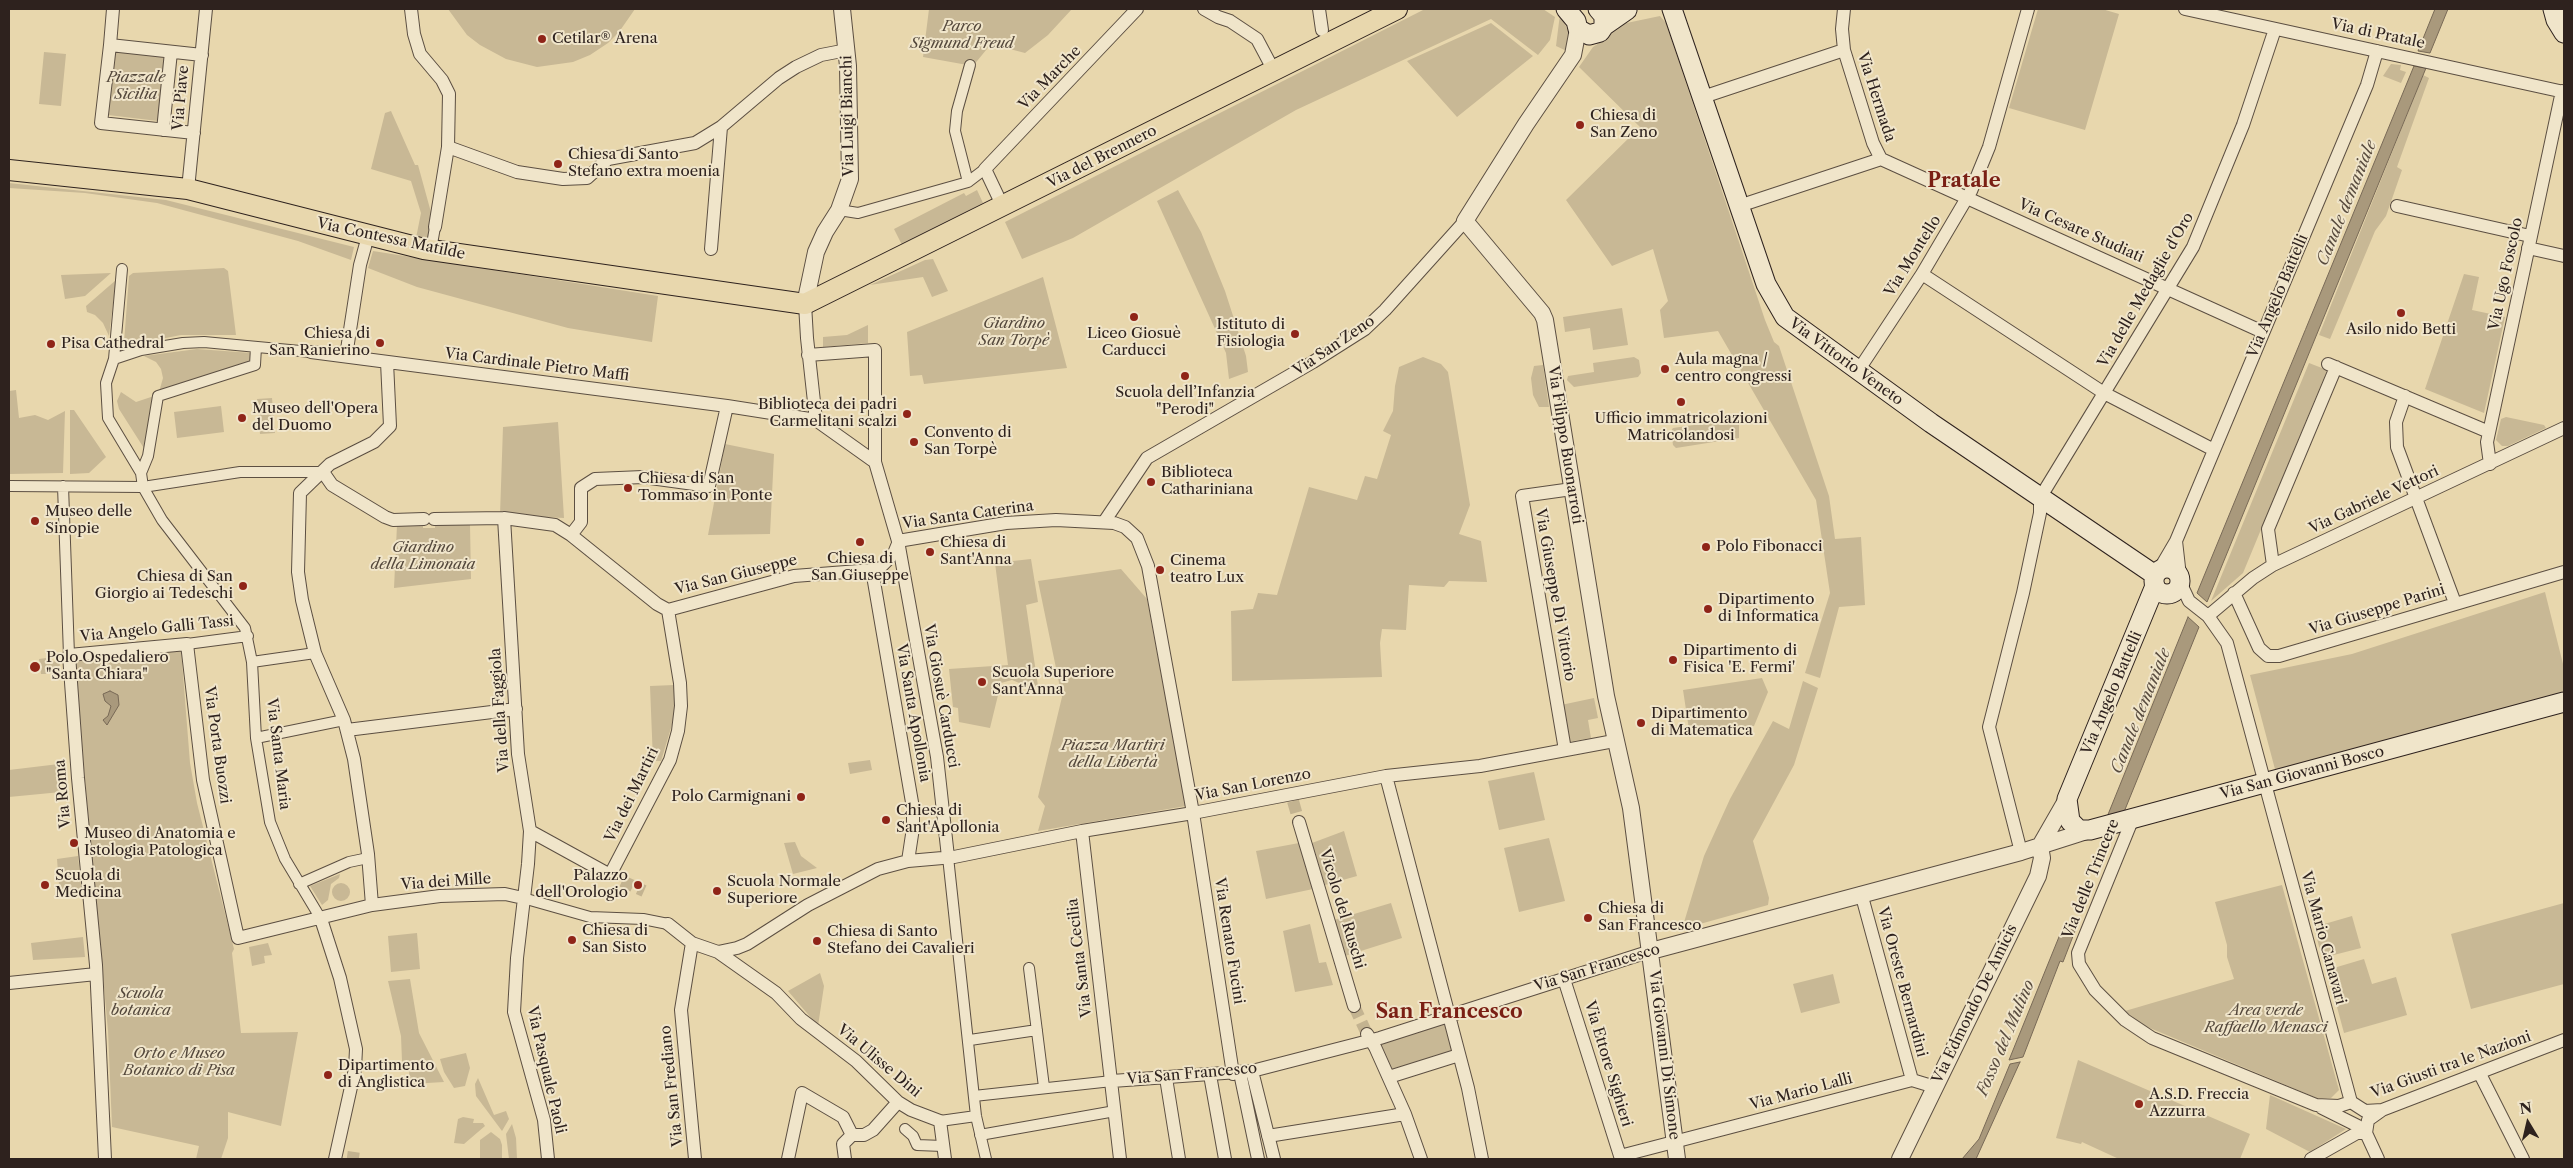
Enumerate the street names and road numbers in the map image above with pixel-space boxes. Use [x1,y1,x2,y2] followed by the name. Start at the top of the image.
[2330,15,2426,53] street label: Via di Pratale
[1015,42,1085,114] street label: Via Marche
[1853,50,1899,144] street label: Via Hermada
[838,55,858,177] street label: Via Luigi Bianchi
[169,65,193,131] street label: Via Piave
[1044,122,1160,192] street label: Via del Brennero
[2016,195,2146,267] street label: Via Cesare Studiati
[2094,209,2198,371] street label: Via delle Medaglie d'Oro
[1881,212,1945,300] street label: Via Montello
[315,215,467,263] street label: Via Contessa Matilde
[2485,216,2527,332] street label: Via Ugo Foscolo
[2244,231,2312,361] street label: Via Angelo Battelli
[1290,312,1378,380] street label: Via San Zeno
[1785,315,1907,409] street label: Via Vittorio Veneto
[444,345,630,385] street label: Via Cardinale Pietro Maffi
[1544,365,1586,525] street label: Via Filippo Buonarroti
[2306,462,2442,538] street label: Via Gabriele Vettori
[901,497,1035,533] street label: Via Santa Caterina
[1531,507,1579,683] street label: Via Giuseppe Di Vittorio
[673,551,799,599] street label: Via San Giuseppe
[2307,581,2447,639] street label: Via Giuseppe Parini
[79,612,235,646] street label: Via Angelo Galli Tassi
[919,623,963,769] street label: Via Giosuè Carducci
[2078,628,2146,758] street label: Via Angelo Battelli
[892,642,934,784] street label: Via Santa Apollonia
[487,647,513,773] street label: Via della Faggiola
[200,685,234,805] street label: Via Porta Buozzi
[262,697,294,811] street label: Via Santa Maria
[2218,742,2386,804] street label: Via San Giovanni Bosco
[601,745,663,845] street label: Via dei Martiri
[51,759,75,829] street label: Via Roma
[1194,765,1312,805] street label: Via San Lorenzo
[2059,817,2123,941] street label: Via delle Trincere
[1315,847,1369,971] street label: Vicolo del Ruschi
[2297,869,2349,1007] street label: Via Mario Canavari
[400,870,492,894] street label: Via dei Mille
[1210,877,1248,1005] street label: Via Renato Fucini
[1064,897,1096,1019] street label: Via Santa Cecilia
[1873,905,1931,1059] street label: Via Oreste Bernardini
[1929,921,2021,1087] street label: Via Edmondo De Amicis
[1532,940,1662,996] street label: Via San Francesco
[1645,969,1683,1141] street label: Via Giovanni Di Simone
[1580,999,1636,1129] street label: Via Ettore Sighieri
[523,1004,569,1136] street label: Via Pasquale Paoli
[833,1021,925,1101] street label: Via Ulisse Dini
[657,1024,687,1148] street label: Via San Frediano
[2368,1028,2534,1102] street label: Via Giusti tra le Nazioni
[1126,1059,1258,1089] street label: Via San Francesco
[1748,1070,1854,1114] street label: Via Mario Lalli

